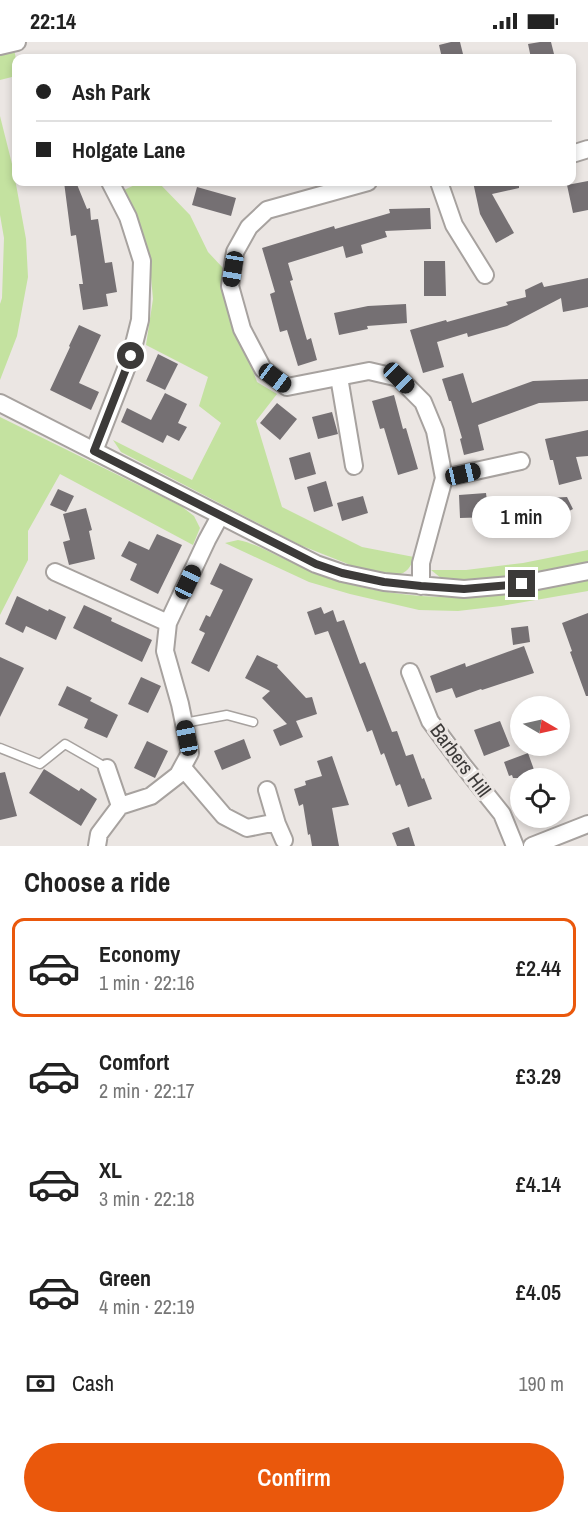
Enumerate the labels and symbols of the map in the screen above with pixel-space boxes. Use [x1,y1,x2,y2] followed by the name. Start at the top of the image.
[221,250,245,288] car
[117,342,144,369] route start
[380,359,418,397] car
[255,360,295,396] car
[443,461,483,487] car
[472,497,572,539] callout: 1 min
[172,562,204,602] car
[508,570,535,597] route end
[510,696,570,756] north arrow
[424,718,498,802] street label: Barbers Hill
[175,719,199,757] car

